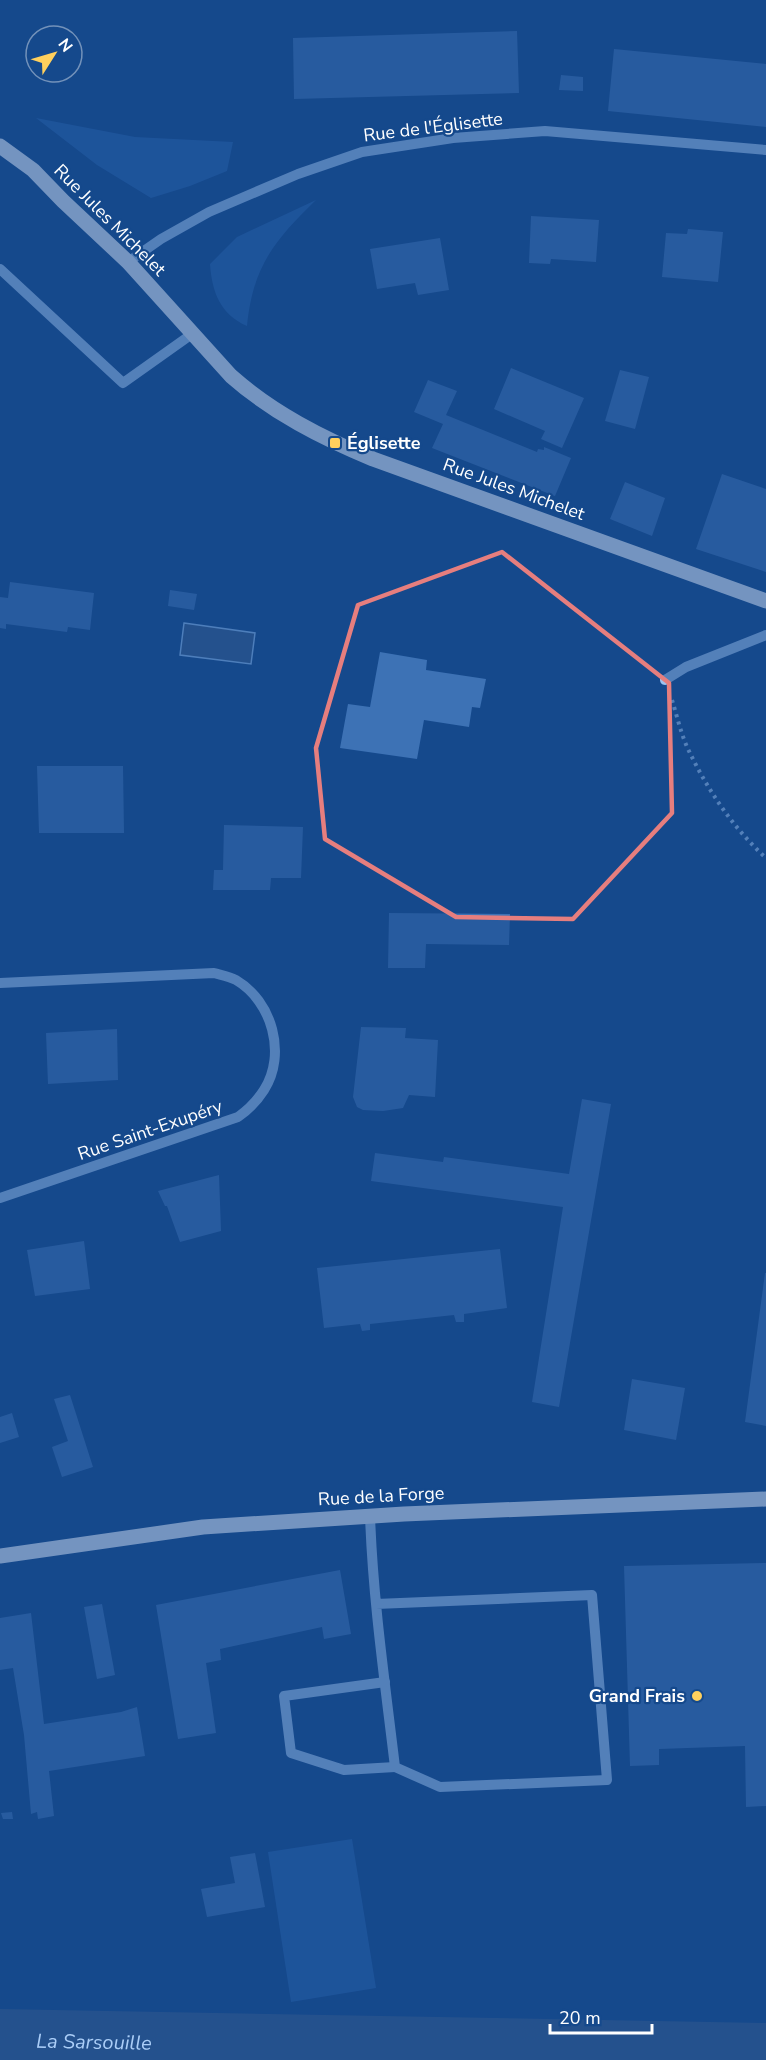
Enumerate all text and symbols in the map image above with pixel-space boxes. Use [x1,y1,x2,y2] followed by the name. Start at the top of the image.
[24,24,84,84] north arrow
[53,34,78,57] text: N
[362,107,504,147] street label: Rue de l'Églisette
[49,159,172,282] street label: Rue Jules Michelet
[347,431,421,455] place label: Églisette
[328,436,342,450] marker: Églisette
[440,452,589,526] street label: Rue Jules Michelet
[74,1094,226,1166] street label: Rue Saint-Exupéry
[317,1481,445,1511] street label: Rue de la Forge
[589,1684,685,1708] place label: Grand Frais
[690,1689,704,1703] marker: Grand Frais
[550,1997,652,2035] scale bar
[559,2006,601,2030] text: 20 m
[36,2027,152,2056] water label: La Sarsouille

